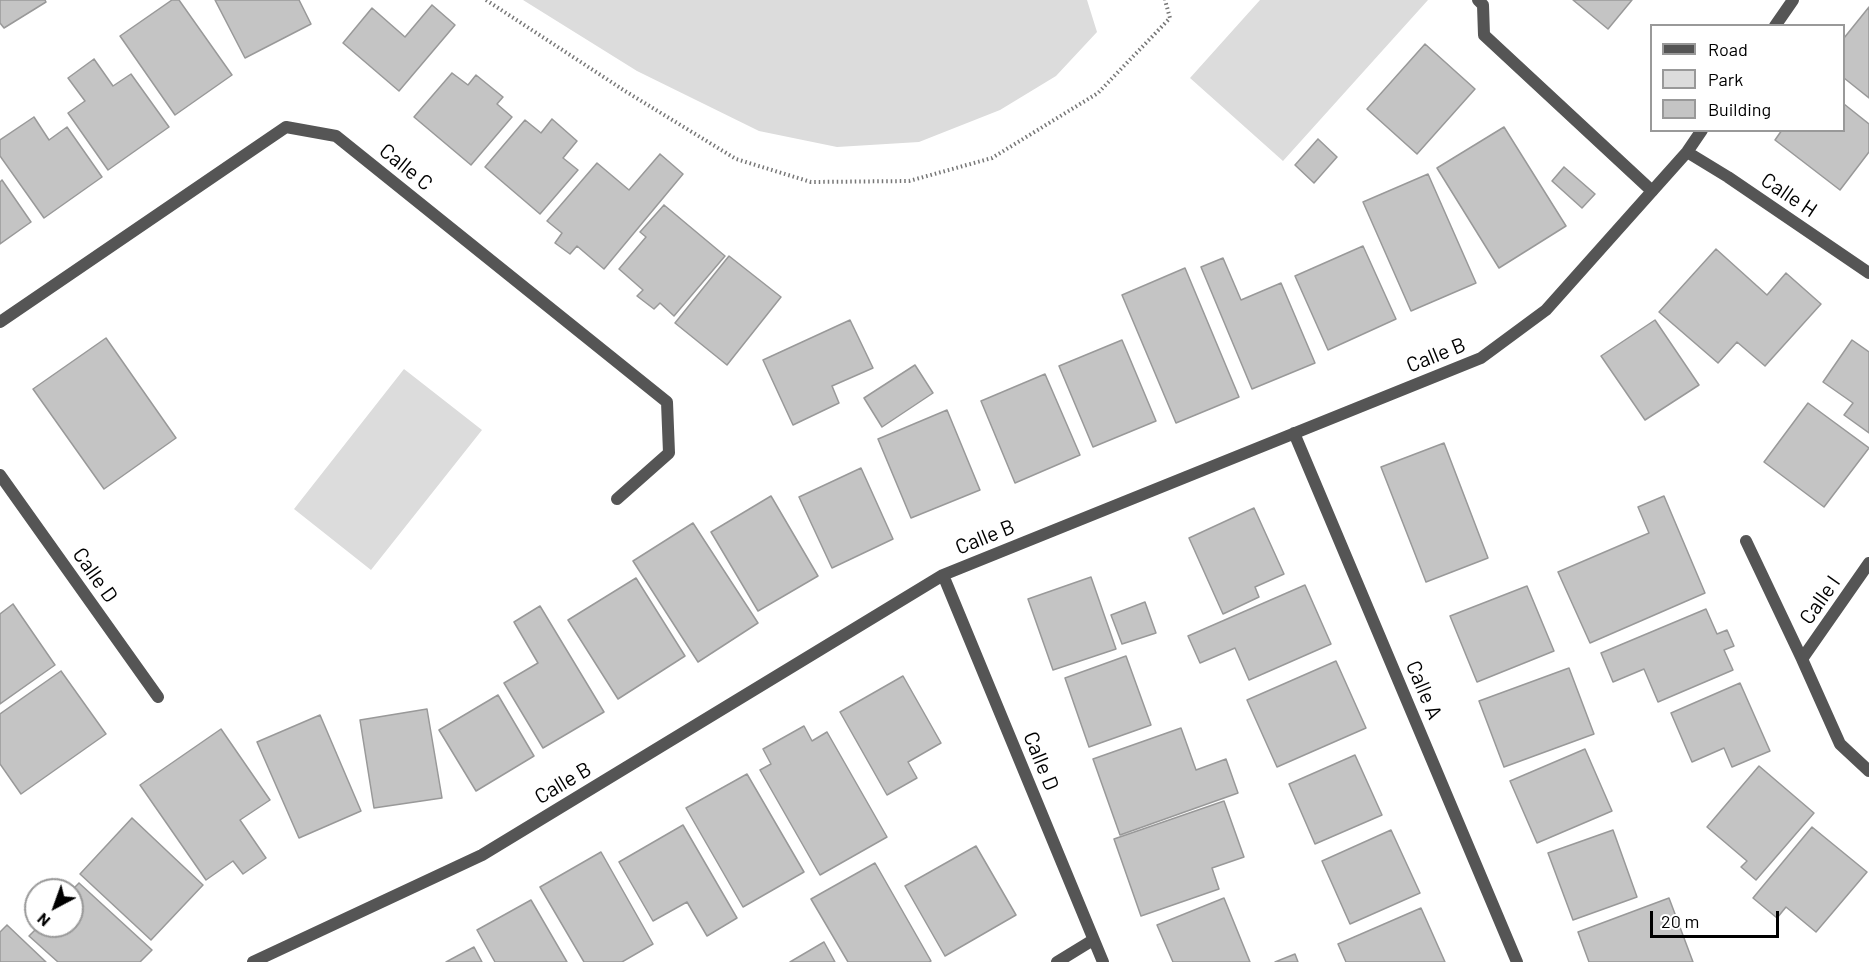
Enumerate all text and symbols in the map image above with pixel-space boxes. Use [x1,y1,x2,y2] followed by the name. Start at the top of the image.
[1650,24,1845,132] legend
[1708,38,1748,60] text: Road
[1708,68,1743,90] text: Park
[1708,98,1771,120] text: Building
[374,138,438,196] street label: Calle C
[1756,167,1822,223] street label: Calle H
[1403,332,1469,378] street label: Calle B
[952,514,1018,560] street label: Calle B
[67,543,123,607] street label: Calle D
[1794,571,1846,629] street label: Calle I
[1400,657,1448,723] street label: Calle A
[1018,728,1064,794] street label: Calle D
[530,756,596,810] street label: Calle B
[24,878,84,938] north arrow
[1653,899,1782,937] scale bar
[33,910,53,931] text: N
[1661,910,1699,932] text: 20 m

